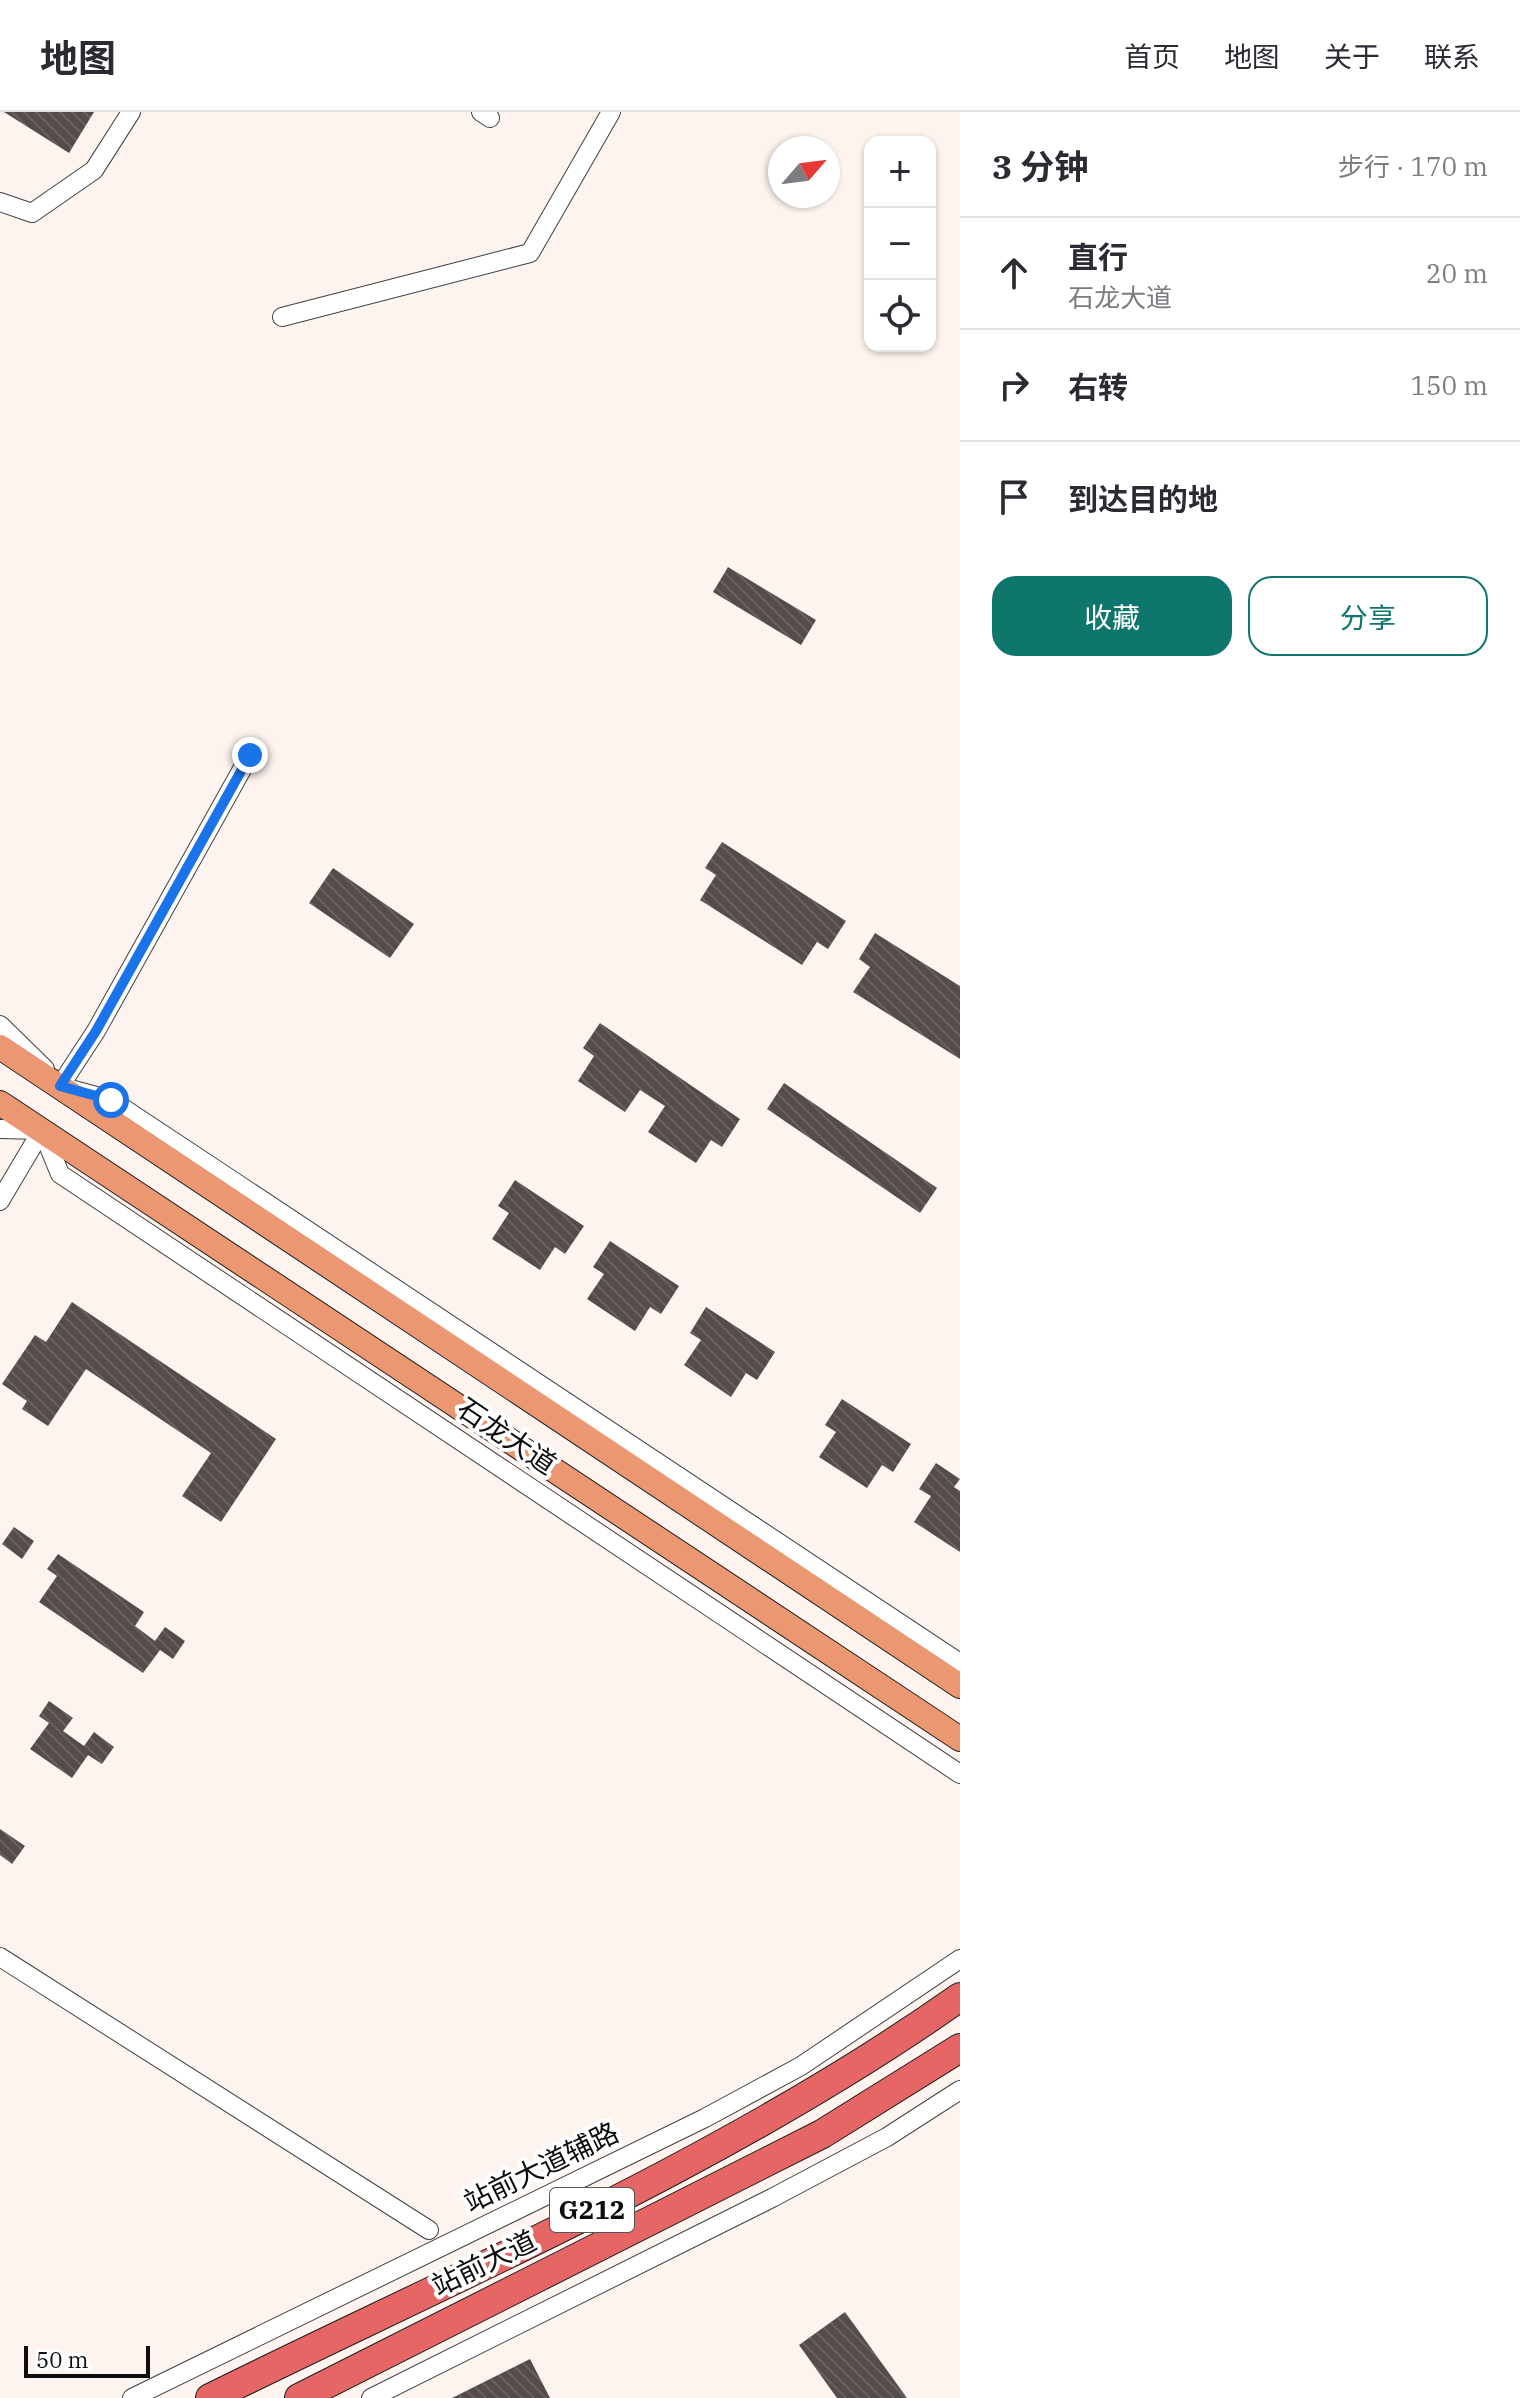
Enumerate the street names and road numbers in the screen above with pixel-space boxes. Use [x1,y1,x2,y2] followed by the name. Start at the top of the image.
[451,1389,564,1482] street label: 石龙大道
[457,2113,624,2220] street label: 站前大道辅路
[550,2188,634,2232] road number: G212
[425,2221,542,2304] street label: 站前大道

